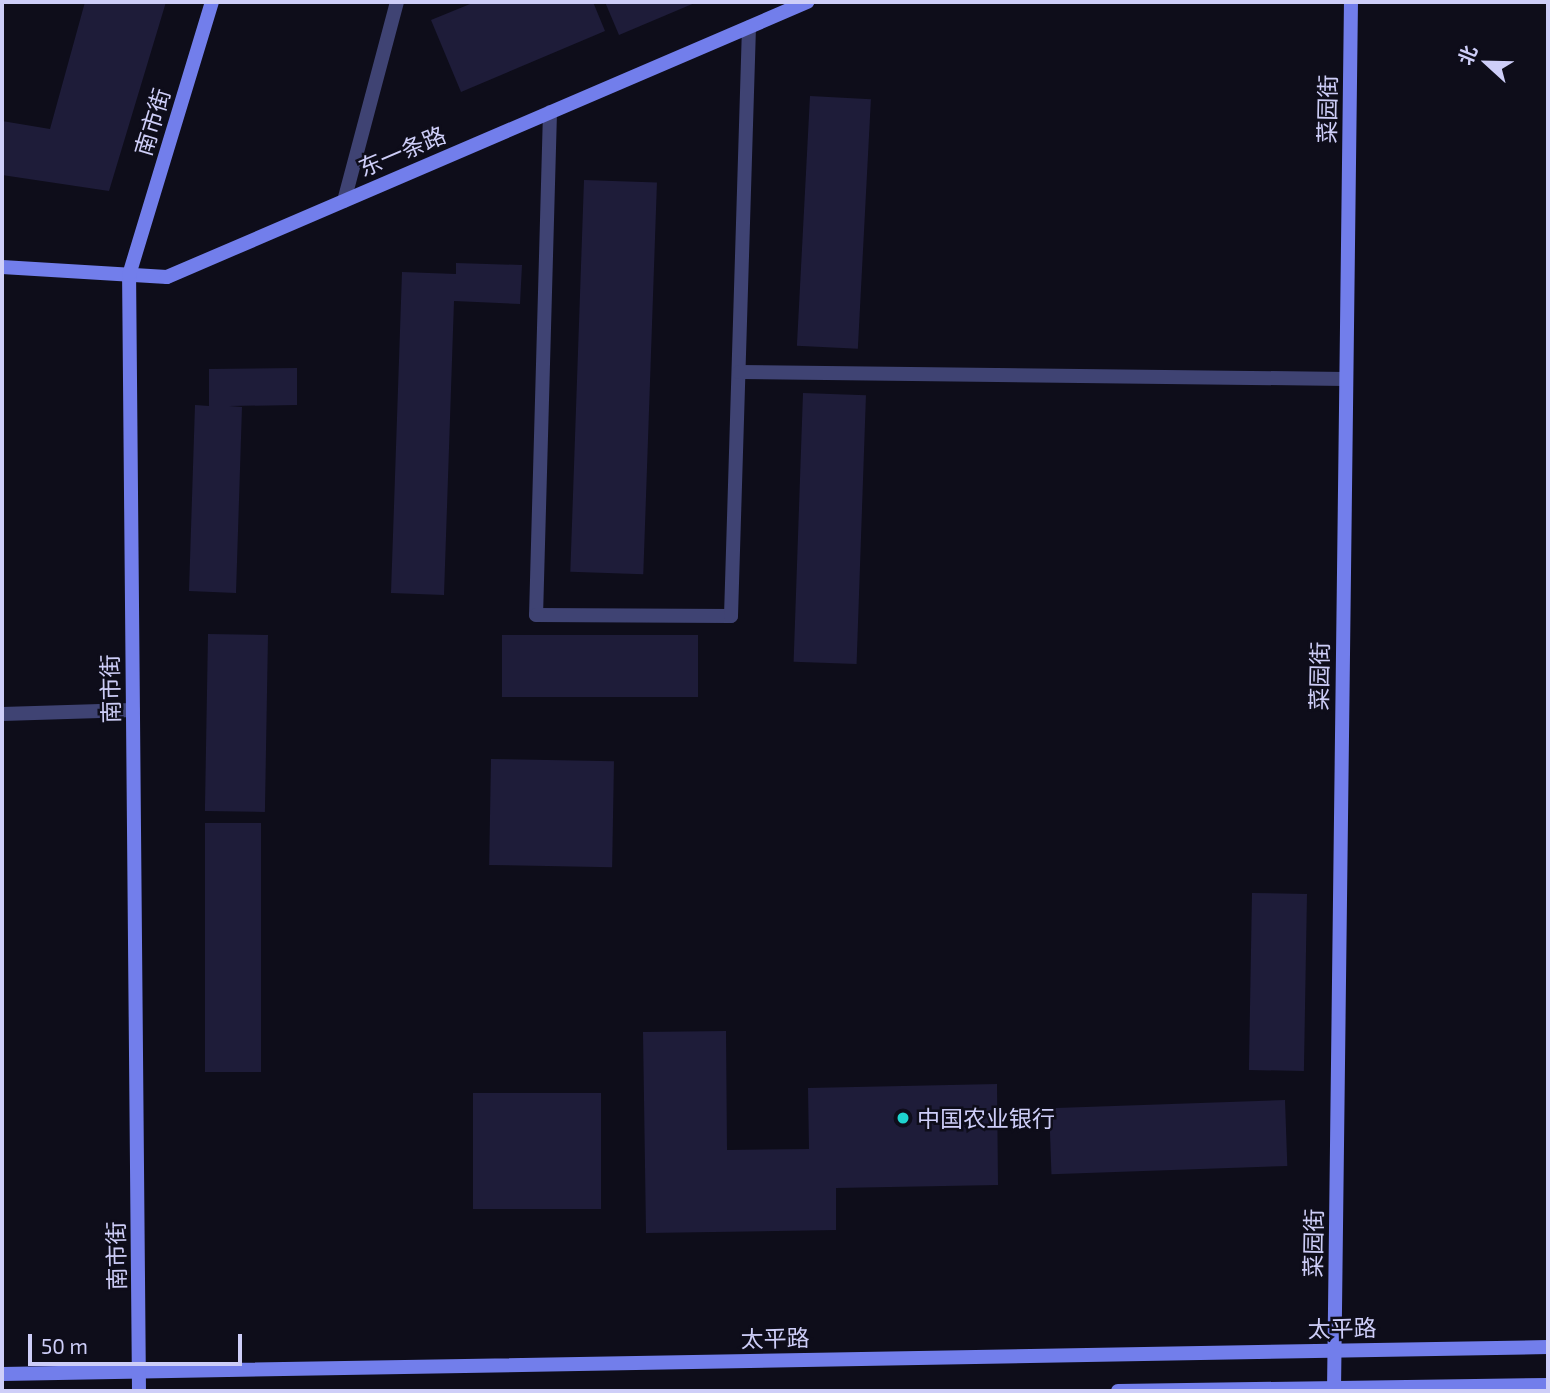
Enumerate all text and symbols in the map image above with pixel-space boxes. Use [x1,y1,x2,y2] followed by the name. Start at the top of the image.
[1452,28,1522,98] north arrow
[1453,42,1481,68] text: 北
[1313,74,1341,144] street label: 菜园街
[129,85,175,159] street label: 南市街
[354,120,450,182] street label: 东一条路
[1305,641,1333,711] street label: 菜园街
[96,654,124,724] street label: 南市街
[917,1104,1055,1132] place label: 中国农业银行
[895,1110,911,1126] marker: 中国农业银行
[1299,1208,1327,1278] street label: 菜园街
[102,1221,130,1291] street label: 南市街
[1307,1314,1377,1342] street label: 太平路
[32,1320,245,1364] scale bar
[740,1324,810,1352] street label: 太平路
[41,1333,88,1358] text: 50 m

